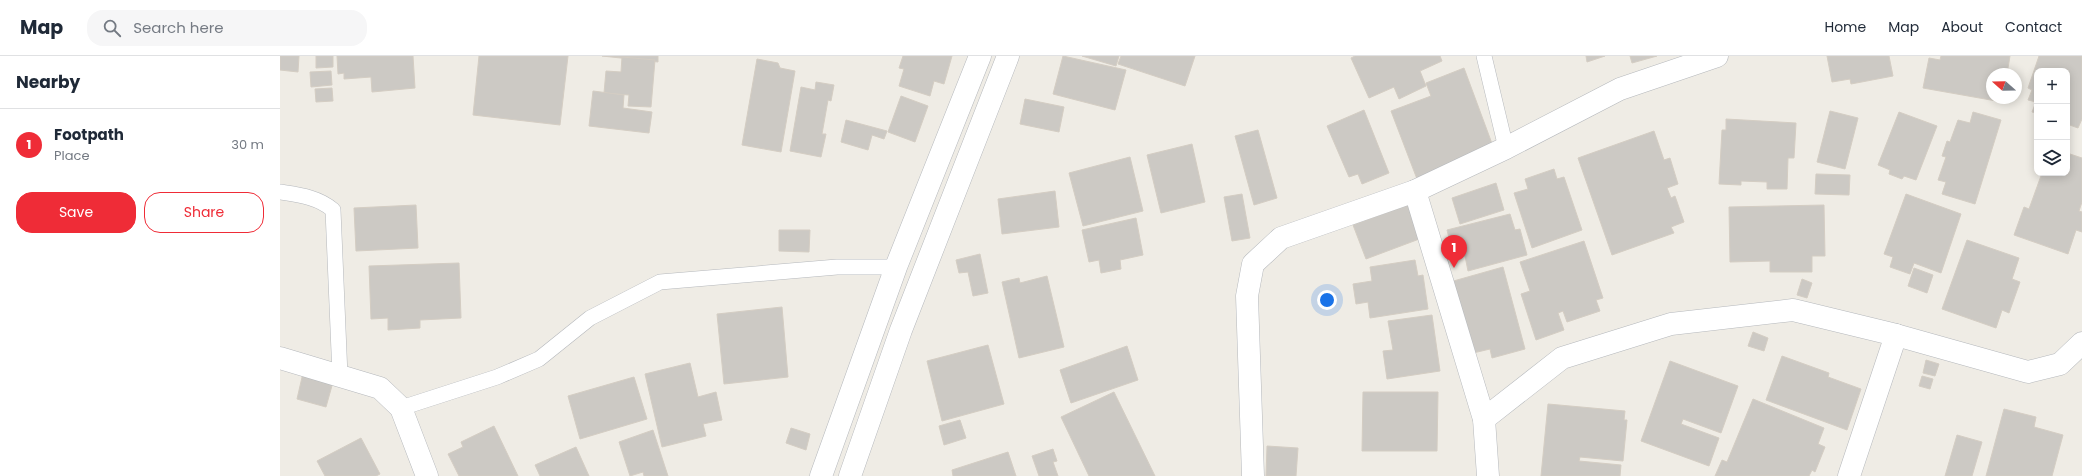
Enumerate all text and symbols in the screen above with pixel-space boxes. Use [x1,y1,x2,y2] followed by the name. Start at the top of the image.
[87,10,367,46] search box
[20,14,63,41] text: Map
[101,17,123,39] icon: search
[133,17,224,38] text: Search here
[1824,17,1866,37] text: Home
[1888,17,1919,37] text: Map
[1941,17,1983,37] text: About
[2005,17,2062,37] text: Contact
[1986,68,2022,104] north arrow
[2034,68,2070,176] map controls
[2034,68,2070,104] button: +
[16,70,80,94] text: Nearby
[2034,104,2070,140] button: −
[54,124,124,145] text: Footpath
[27,135,31,154] text: 1
[231,135,264,154] text: 30 m
[2034,140,2070,176] button: layers
[54,146,89,165] text: Place
[16,192,136,233] button: Save
[144,192,264,233] button: Share
[1441,235,1467,268] pin: 1
[1317,290,1337,310] your location

